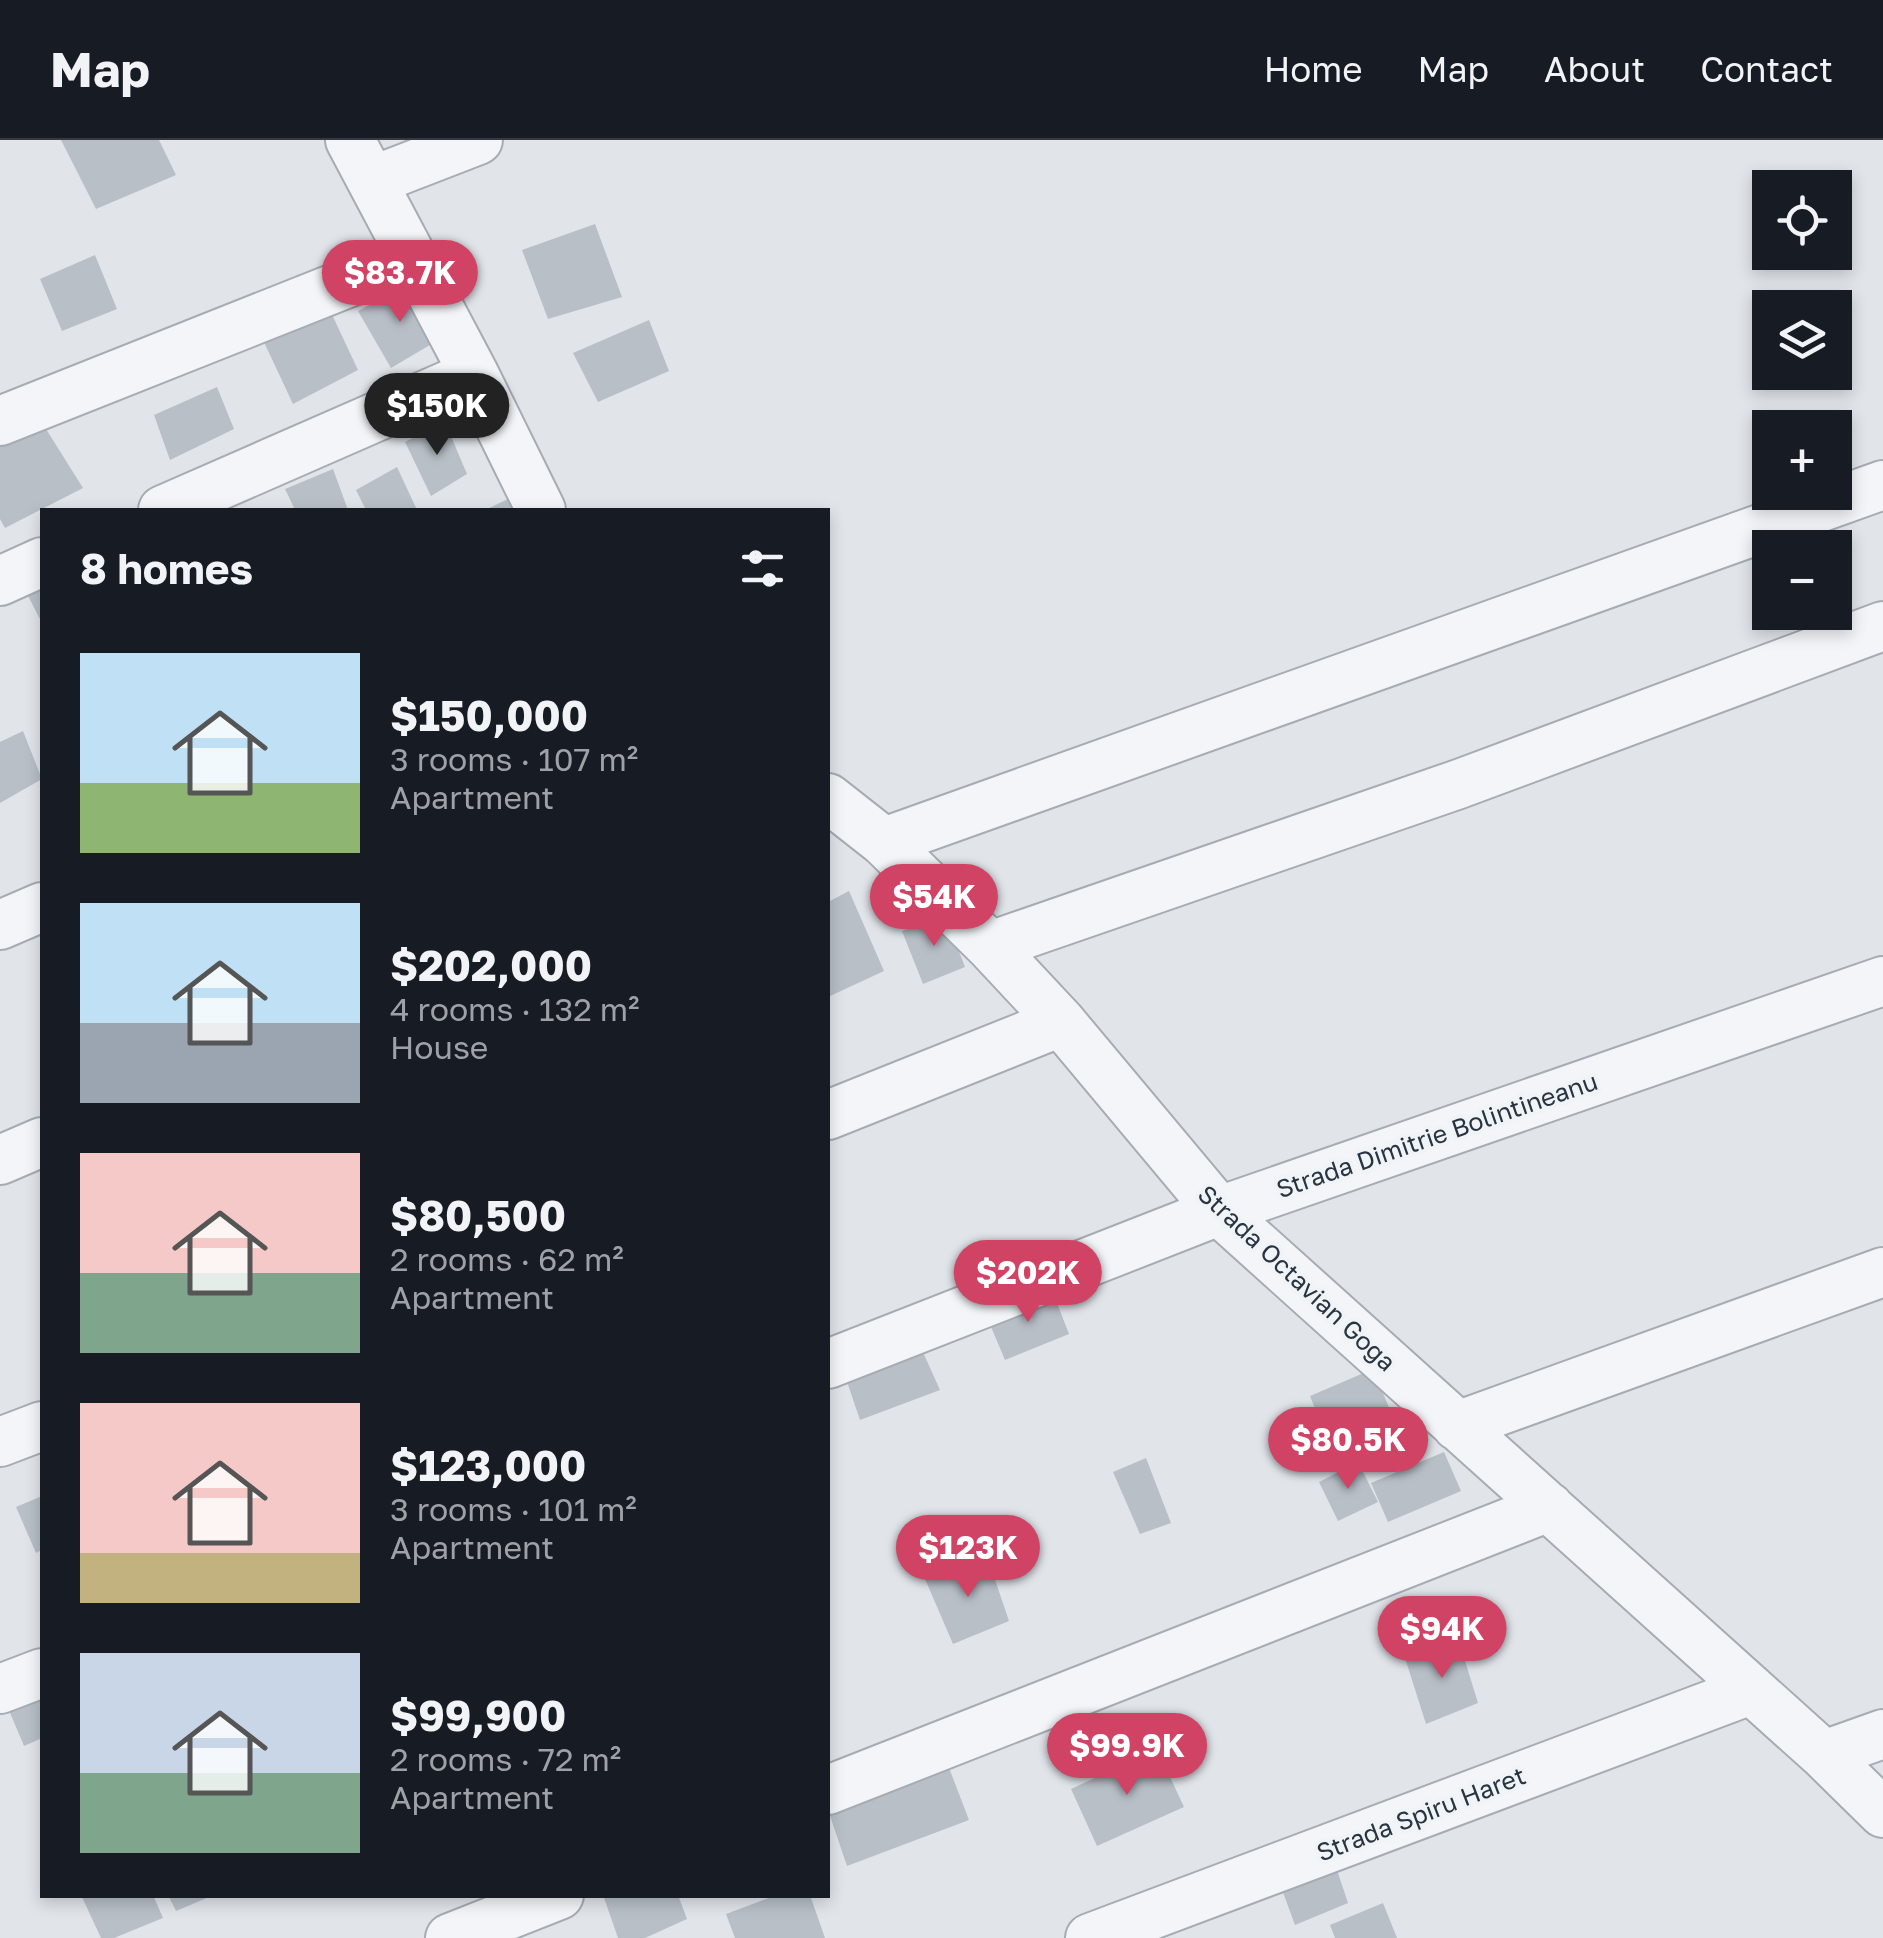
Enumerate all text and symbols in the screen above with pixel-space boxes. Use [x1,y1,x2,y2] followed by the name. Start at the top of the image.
[50,40,150,98] text: Map
[1264,48,1363,90] text: Home
[1418,48,1489,90] text: Map
[1544,48,1645,90] text: About
[1700,48,1833,90] text: Contact
[1752,170,1852,630] map controls
[1752,170,1852,270] button: locate
[319,240,481,325] pin: $83.7K
[344,253,456,291] text: $83.7K
[1752,290,1852,390] button: layers
[367,373,507,458] pin: $150K
[386,386,488,424] text: $150K
[1752,410,1852,510] button: +
[1752,530,1852,630] button: −
[735,541,790,596] icon: filters
[80,543,253,593] text: 8 homes
[390,690,588,740] text: $150,000
[160,693,280,813] icon: home
[390,740,638,778] text: 3 rooms · 107 m²
[390,778,554,816] text: Apartment
[875,864,993,949] pin: $54K
[892,877,976,915] text: $54K
[390,940,592,990] text: $202,000
[160,943,280,1063] icon: home
[390,990,640,1028] text: 4 rooms · 132 m²
[390,1028,488,1066] text: House
[1272,1065,1602,1204] street label: Strada Dimitrie Bolintineanu
[1192,1178,1403,1377] street label: Strada Octavian Goga
[390,1190,566,1240] text: $80,500
[160,1193,280,1313] icon: home
[390,1240,624,1278] text: 2 rooms · 62 m²
[958,1240,1098,1325] pin: $202K
[976,1253,1080,1291] text: $202K
[390,1278,554,1316] text: Apartment
[1267,1407,1429,1492] pin: $80.5K
[1290,1420,1406,1458] text: $80.5K
[390,1440,586,1490] text: $123,000
[160,1443,280,1563] icon: home
[390,1490,637,1528] text: 3 rooms · 101 m²
[898,1515,1038,1600] pin: $123K
[390,1528,554,1566] text: Apartment
[918,1528,1018,1566] text: $123K
[1383,1596,1501,1681] pin: $94K
[1400,1609,1484,1647] text: $94K
[390,1690,566,1740] text: $99,900
[160,1693,280,1813] icon: home
[1046,1713,1208,1798] pin: $99.9K
[1069,1726,1185,1764] text: $99.9K
[390,1740,621,1778] text: 2 rooms · 72 m²
[1312,1759,1530,1868] street label: Strada Spiru Haret
[390,1778,554,1816] text: Apartment

